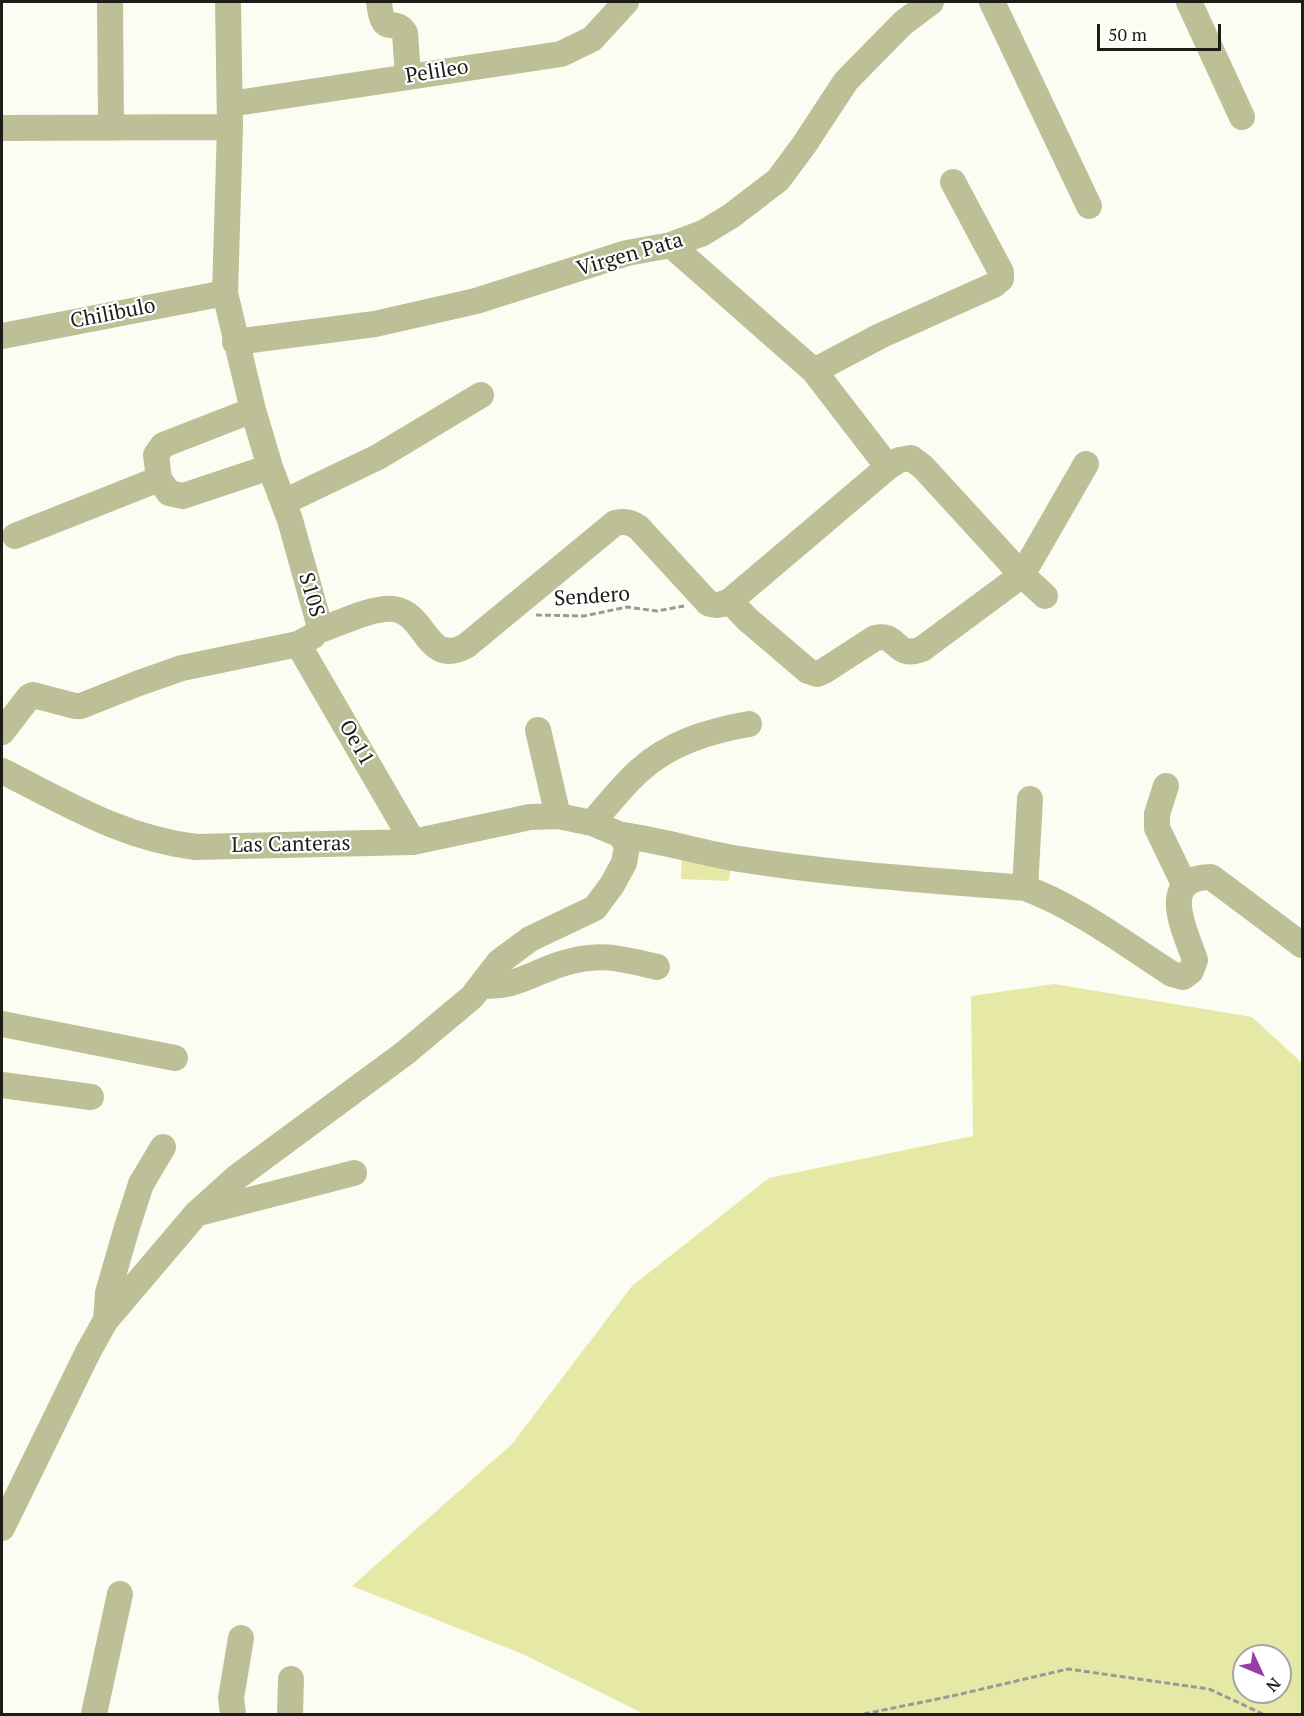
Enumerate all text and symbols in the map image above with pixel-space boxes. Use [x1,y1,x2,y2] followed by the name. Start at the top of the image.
[1100,12,1224,50] scale bar
[1108,22,1147,46] text: 50 m
[404,55,470,89] street label: Pelileo
[574,228,686,282] street label: Virgen Pata
[68,293,158,335] street label: Chilibulo
[293,570,329,620] street label: S10S
[553,582,631,612] street label: Sendero
[333,716,379,770] street label: Oe11
[231,831,351,859] street label: Las Canteras
[1232,1644,1292,1704] north arrow
[1261,1673,1286,1697] text: N

